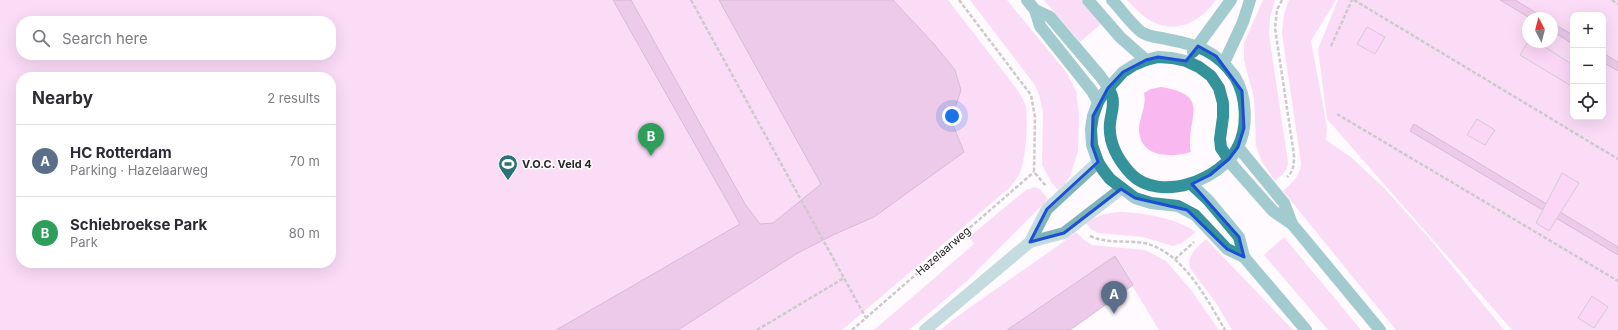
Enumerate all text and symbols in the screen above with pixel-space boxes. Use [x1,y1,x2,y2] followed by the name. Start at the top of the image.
[1522,12,1558,48] north arrow
[1570,12,1606,120] map controls
[1570,12,1606,48] button: +
[16,16,336,60] search box
[30,27,52,49] icon: search
[62,29,148,48] text: Search here
[1570,48,1606,84] button: −
[1570,84,1606,120] button: locate
[32,88,93,108] text: Nearby
[267,90,320,106] text: 2 results
[942,106,962,126] your location
[638,123,664,156] pin: B
[70,143,172,162] text: HC Rotterdam
[40,153,50,169] text: A
[290,153,320,169] text: 70 m
[497,153,519,181] sports icon: V.O.C. Veld 4
[522,157,592,171] place label: V.O.C. Veld 4
[70,162,208,178] text: Parking · Hazelaarweg
[70,215,207,234] text: Schiebroekse Park
[913,223,973,279] street label: Hazelaarweg
[41,225,49,241] text: B
[289,225,320,241] text: 80 m
[70,234,98,250] text: Park
[1101,281,1127,314] pin: A

